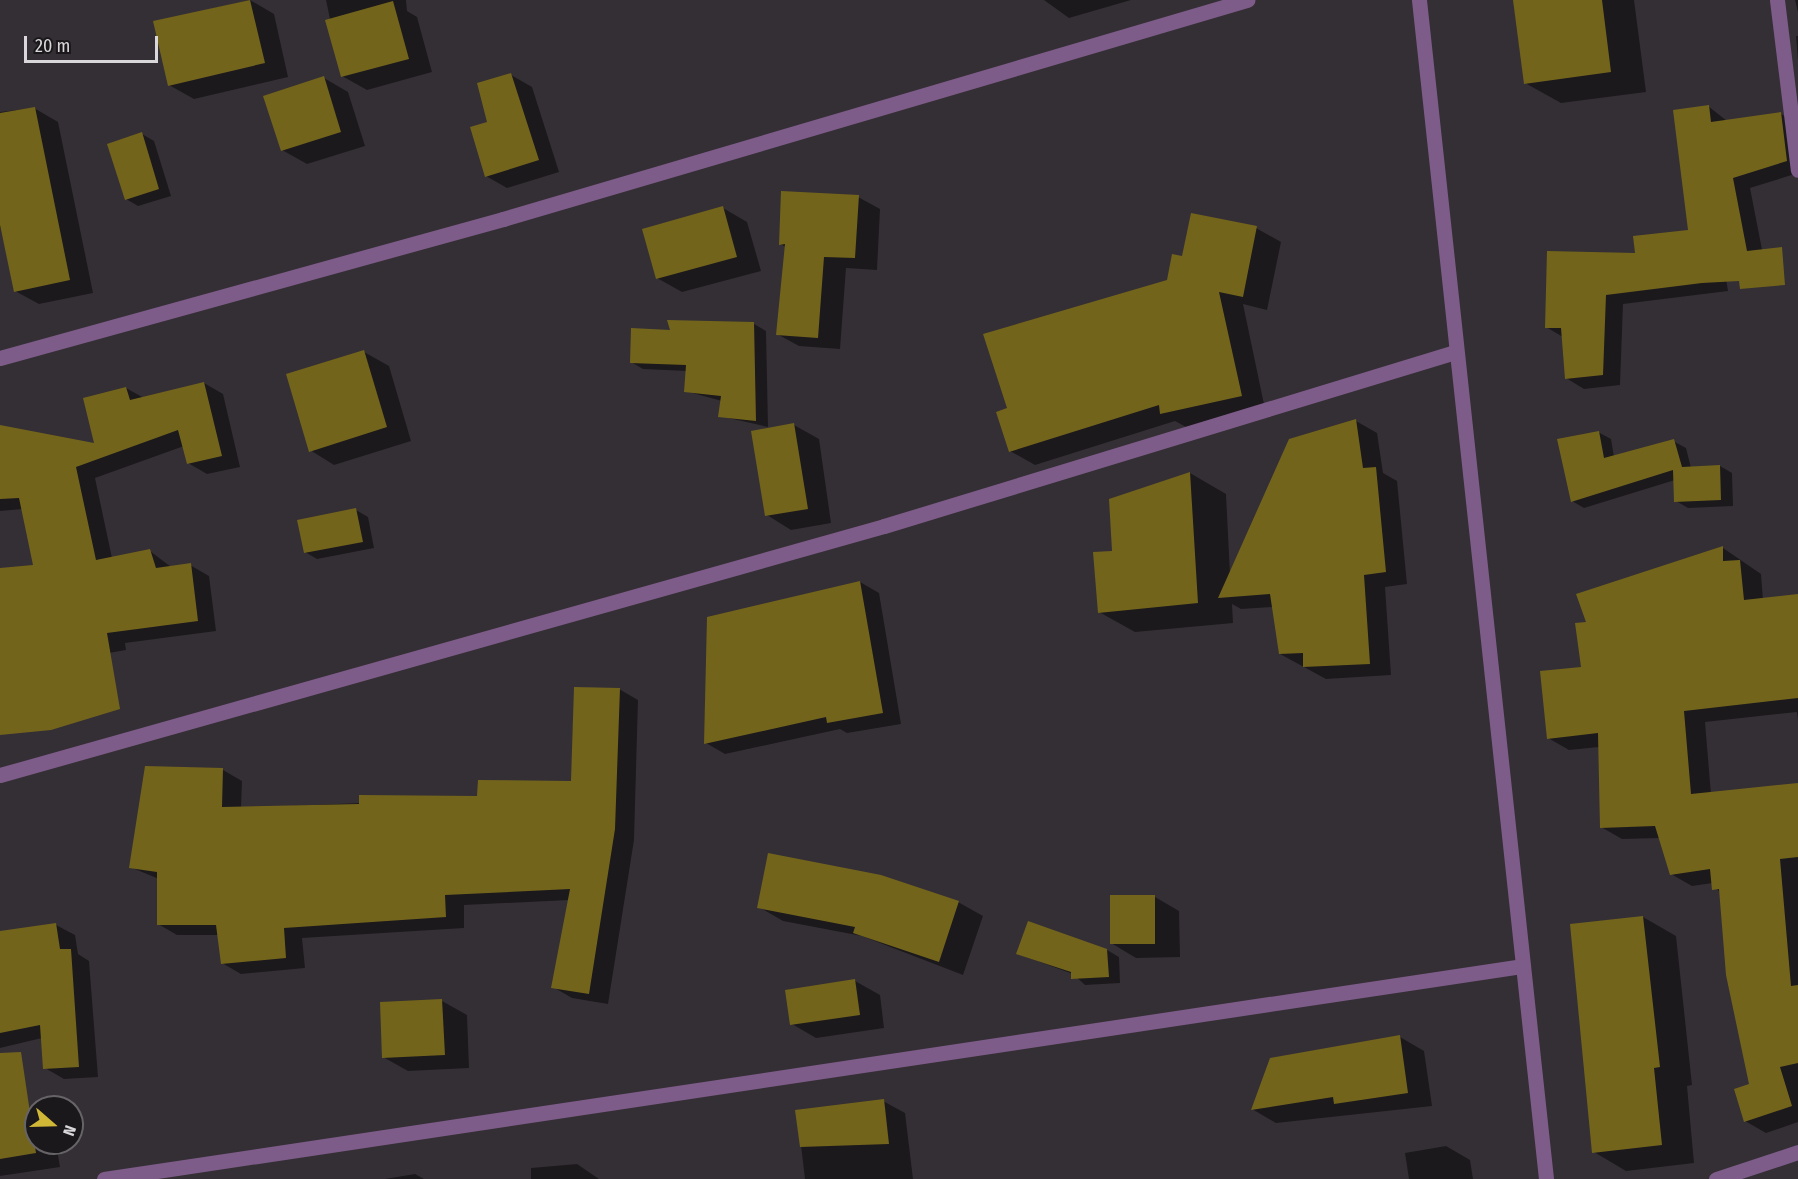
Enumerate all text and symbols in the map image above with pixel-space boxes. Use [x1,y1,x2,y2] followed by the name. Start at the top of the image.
[27,24,160,62] scale bar
[35,35,70,57] text: 20 m
[24,1095,84,1155] north arrow
[59,1123,80,1138] text: N

